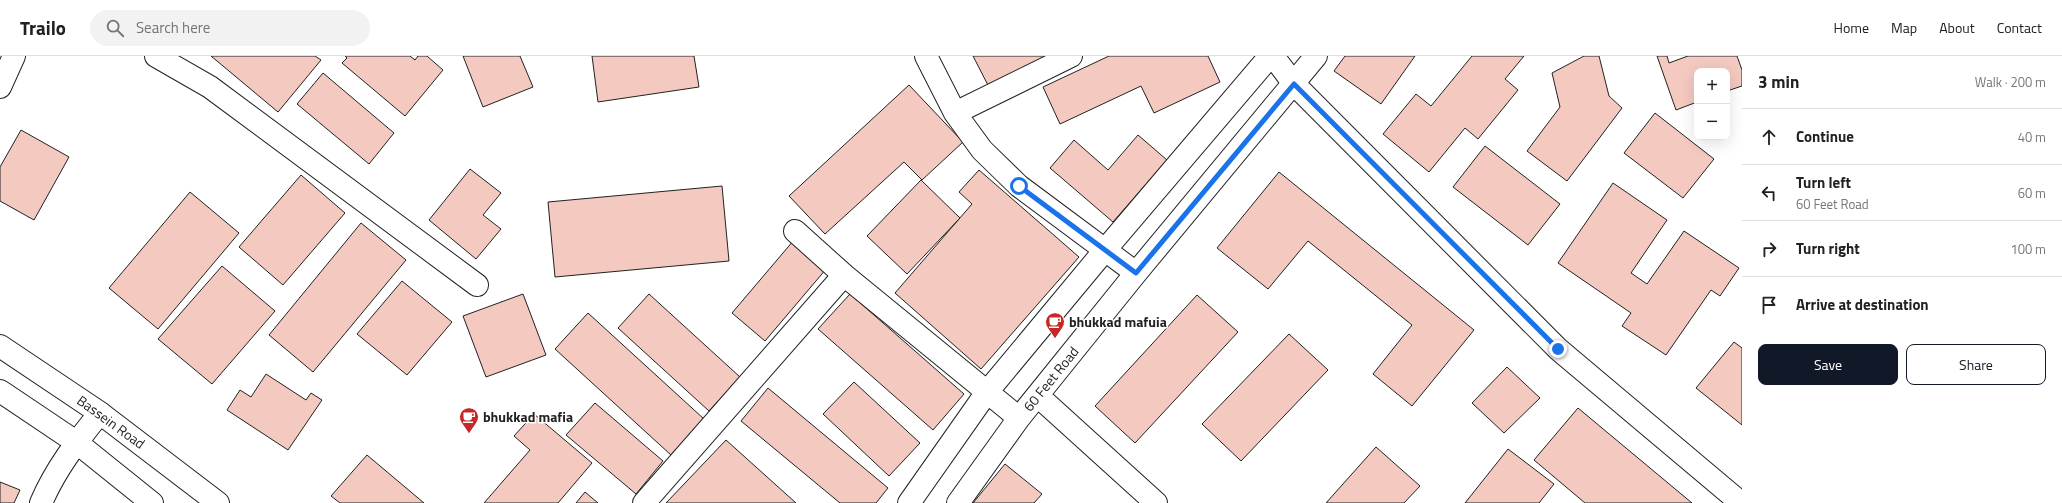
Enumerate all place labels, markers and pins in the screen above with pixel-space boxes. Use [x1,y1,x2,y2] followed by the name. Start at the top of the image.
[1044,311,1066,339] cafe icon: bhukkad mafuia
[1069,311,1167,332] place label: bhukkad mafuia
[458,406,480,434] cafe icon: bhukkad mafia
[483,406,573,427] place label: bhukkad mafia

